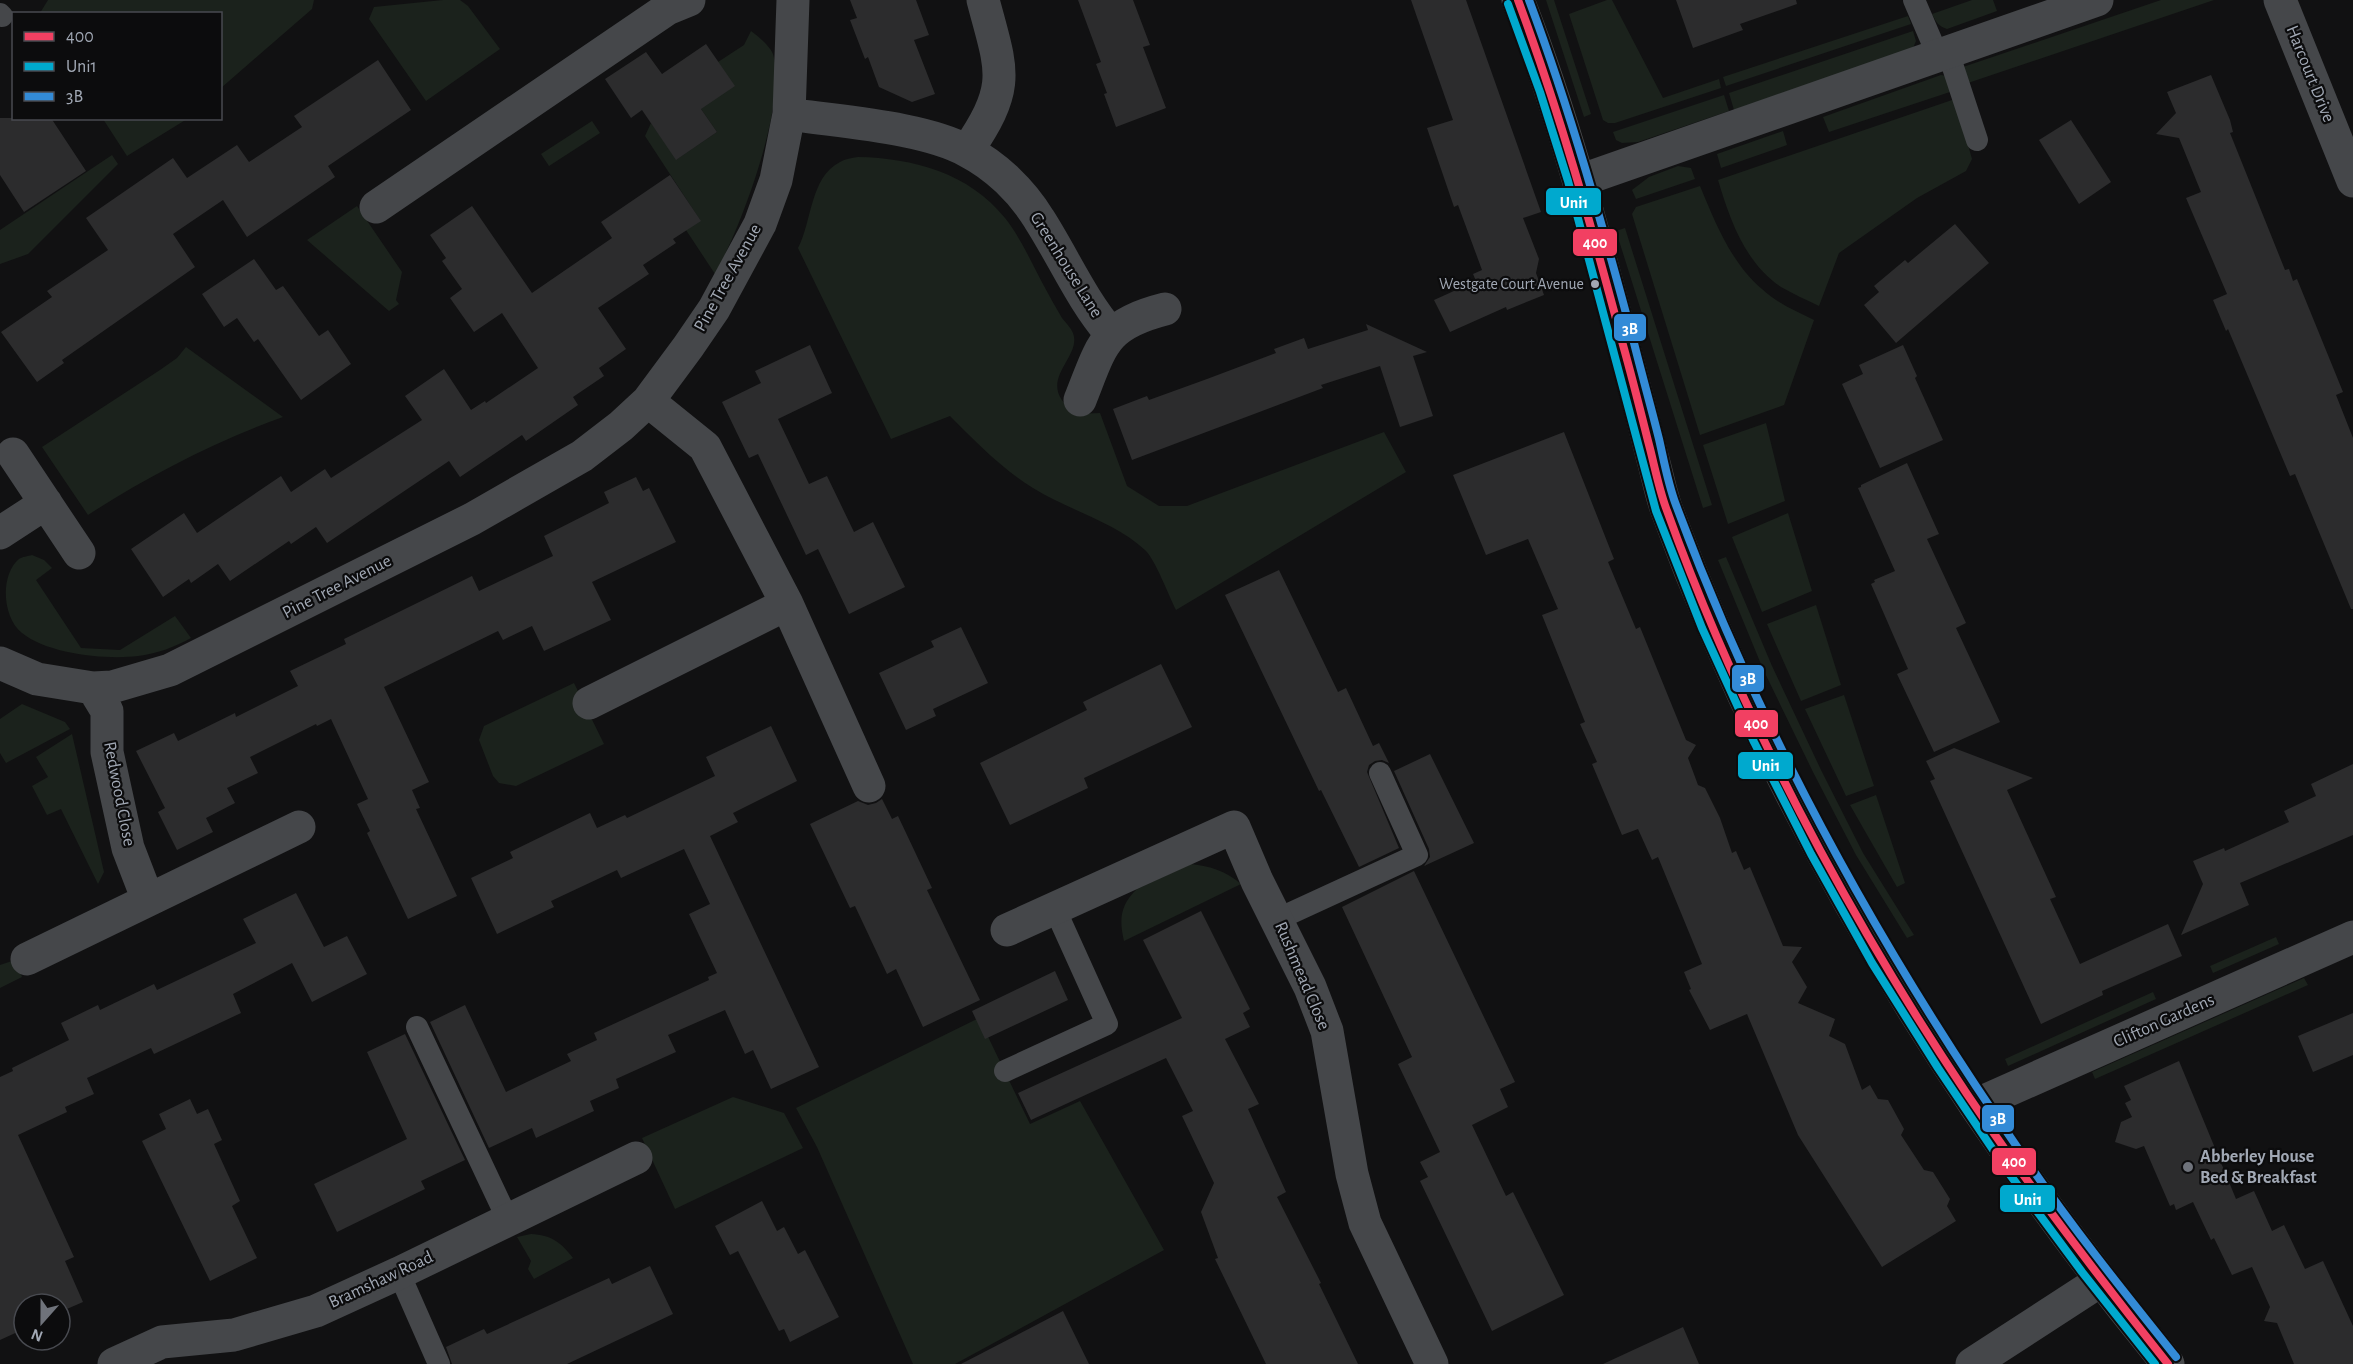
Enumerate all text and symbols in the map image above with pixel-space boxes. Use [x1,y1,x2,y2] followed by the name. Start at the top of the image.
[12,12,222,120] legend
[2282,23,2338,125] street label: Harcourt Drive
[66,28,94,46] text: 400
[66,58,97,76] text: Uni1
[66,88,83,106] text: 3B
[1545,187,1602,216] line badge: Uni1
[1560,195,1588,211] text: Uni1
[1026,209,1106,321] street label: Greenhouse Lane
[691,221,765,335] street label: Pine Tree Avenue
[1572,228,1618,257] line badge: 400
[1583,235,1607,251] text: 400
[1439,276,1584,292] place label: Westgate Court Avenue
[1589,278,1601,290] marker: Westgate Court Avenue
[1613,313,1647,342] line badge: 3B
[1622,321,1638,337] text: 3B
[280,552,394,622] street label: Pine Tree Avenue
[1731,664,1765,693] line badge: 3B
[1740,671,1756,687] text: 3B
[1734,709,1779,738] line badge: 400
[1744,716,1768,732] text: 400
[100,740,138,848] street label: Redwood Close
[1737,751,1794,780] line badge: Uni1
[1752,758,1780,774] text: Uni1
[1271,919,1333,1033] street label: Rushmead Close
[2111,991,2217,1051] street label: Clifton Gardens
[1981,1104,2015,1133] line badge: 3B
[1990,1111,2006,1127] text: 3B
[1991,1147,2037,1176] line badge: 400
[2200,1148,2317,1187] place label: Abberley House Bed & Breakfast
[2002,1154,2026,1170] text: 400
[2181,1160,2195,1174] marker: Abberley House Bed & Breakfast
[1999,1184,2056,1213] line badge: Uni1
[2014,1192,2042,1208] text: Uni1
[326,1248,436,1312] street label: Bramshaw Road
[12,1292,72,1352] north arrow
[29,1326,45,1345] text: N

